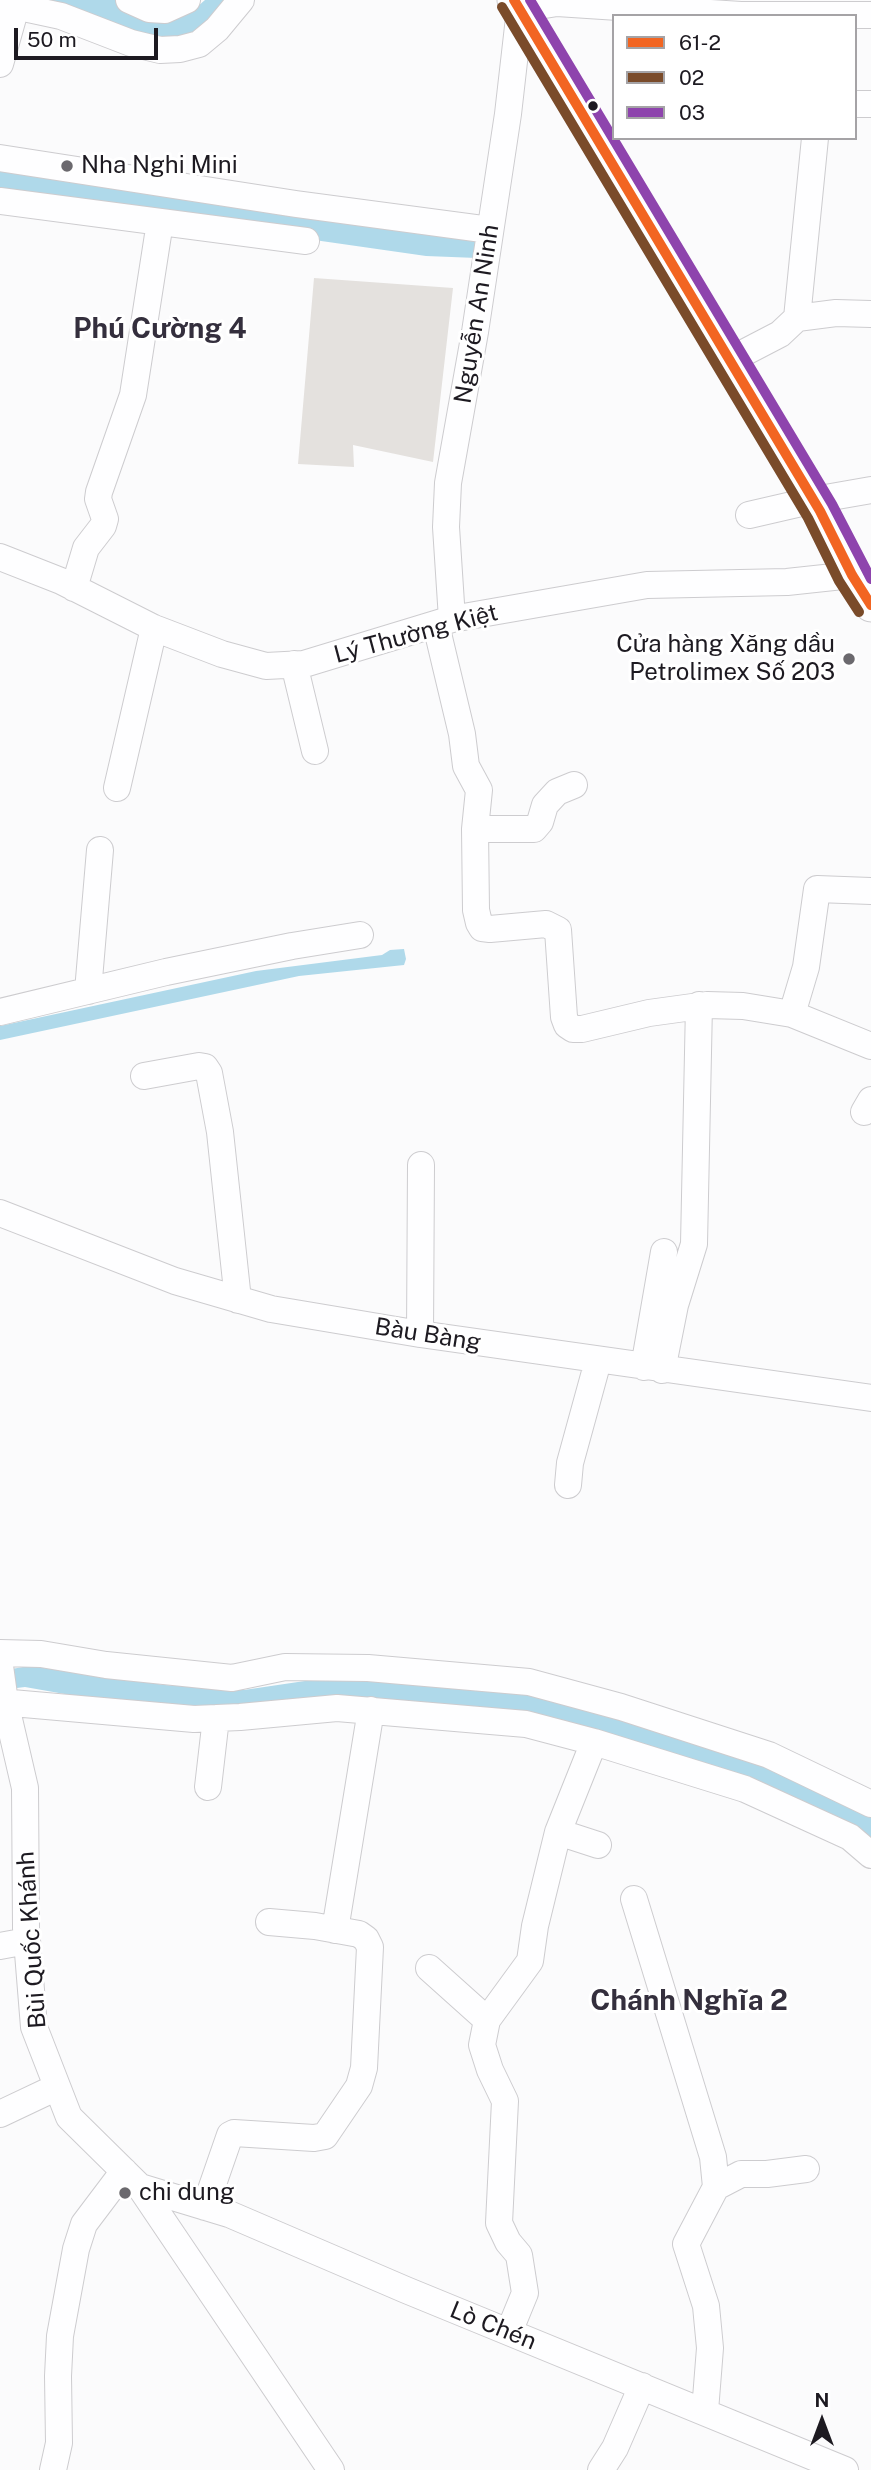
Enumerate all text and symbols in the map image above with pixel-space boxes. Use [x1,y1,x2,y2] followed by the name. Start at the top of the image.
[18,14,161,58] scale bar
[612,14,857,140] legend
[27,27,77,52] text: 50 m
[679,30,721,55] text: 61-2
[679,65,704,90] text: 02
[586,99,600,113] unlabelled marker
[679,100,705,125] text: 03
[81,152,238,180] place label: Nha Nghi Mini
[59,158,75,174] marker: Nha Nghi Mini
[449,222,505,406] street label: Nguyễn An Ninh
[73,312,247,346] district label: Phú Cường 4
[331,598,501,670] street label: Lý Thường Kiệt
[616,631,835,687] place label: Cửa hàng Xăng dầu Petrolimex Số 203
[841,651,857,667] marker: Cửa hàng Xăng dầu Petrolimex Số 203
[373,1312,483,1358] street label: Bàu Bàng
[11,1851,53,2029] street label: Bùi Quốc Khánh
[590,1984,788,2018] district label: Chánh Nghĩa 2
[139,2179,235,2207] place label: chi dung
[117,2185,133,2201] marker: chi dung
[446,2296,540,2356] street label: Lò Chén
[787,2386,857,2456] north arrow
[815,2389,829,2411] text: N

